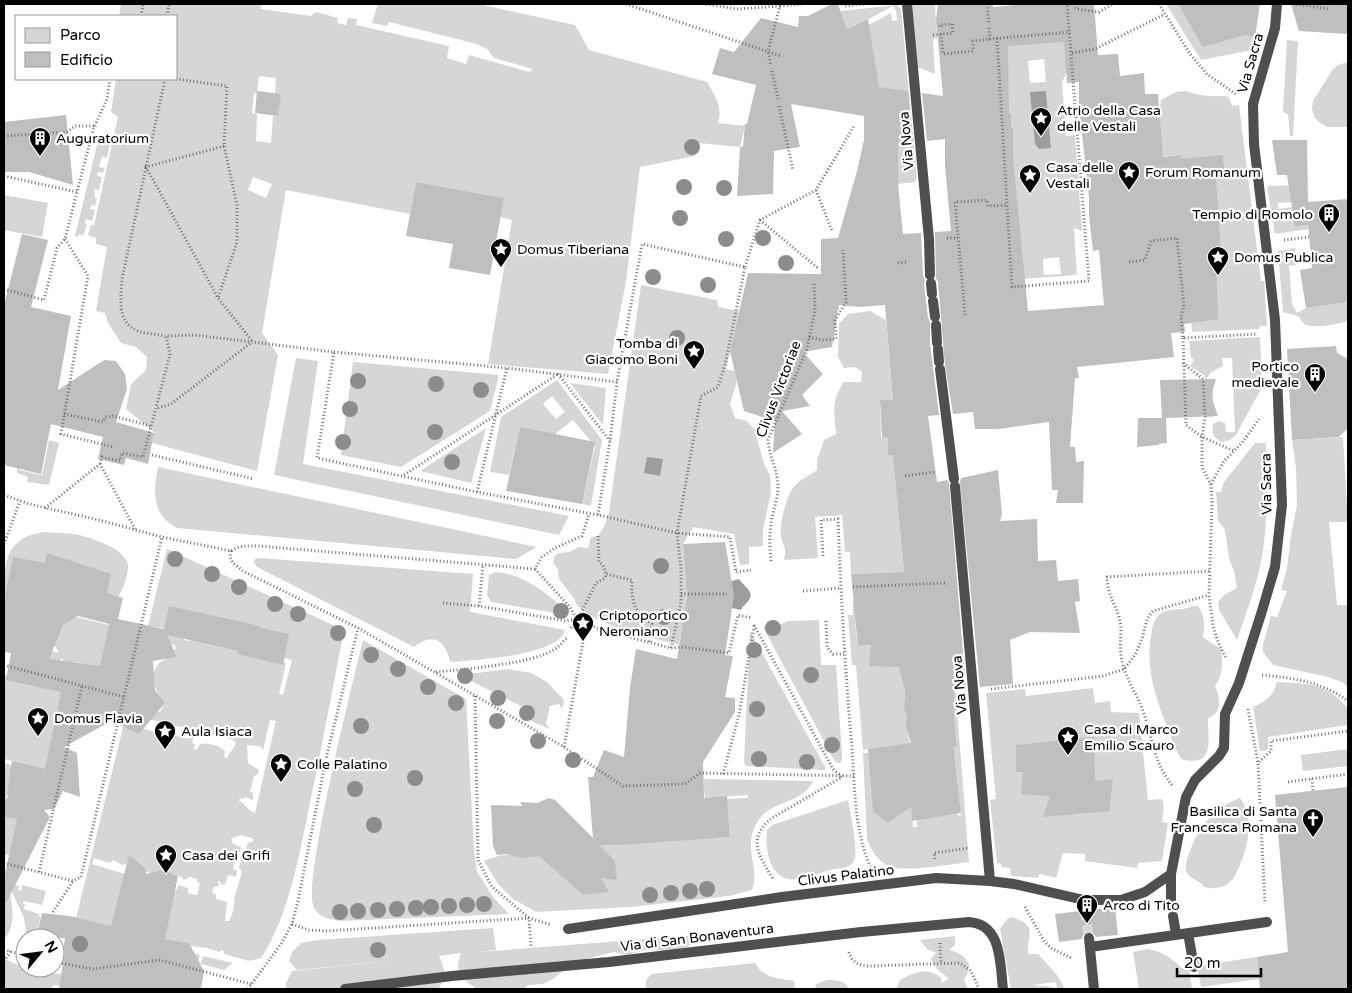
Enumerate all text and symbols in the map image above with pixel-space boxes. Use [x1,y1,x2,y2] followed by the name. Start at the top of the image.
[15,15,178,80] legend
[60,26,101,44] text: Parco
[1234,31,1267,95] street label: Via Sacra
[60,51,113,69] text: Edificio
[1057,102,1161,135] place label: Atrio della Casa delle Vestali
[1029,106,1053,137] place icon: Atrio della Casa delle Vestali
[895,111,918,171] street label: Via Nova
[28,126,52,157] building icon: Auguratorium
[56,130,149,147] place label: Auguratorium
[1046,159,1114,192] place label: Casa delle Vestali
[1117,160,1141,191] place icon: Forum Romanum
[1018,163,1042,194] place icon: Casa delle Vestali
[1145,164,1261,181] place label: Forum Romanum
[1317,202,1341,233] building icon: Tempio di Romolo
[1192,206,1313,223] place label: Tempio di Romolo
[489,237,513,268] place icon: Domus Tiberiana
[517,241,629,258] place label: Domus Tiberiana
[1206,245,1230,276] place icon: Domus Publica
[1234,249,1333,266] place label: Domus Publica
[585,335,678,368] place label: Tomba di Giacomo Boni
[752,338,805,440] street label: Clivus Victoriae
[682,339,706,370] place icon: Tomba di Giacomo Boni
[1231,358,1299,391] place label: Portico medievale
[1303,362,1327,393] building icon: Portico medievale
[1257,453,1276,515] street label: Via Sacra
[599,607,687,640] place label: Criptoportico Neroniano
[571,611,595,642] place icon: Criptoportico Neroniano
[948,655,971,715] street label: Via Nova
[26,706,50,737] place icon: Domus Flavia
[54,710,143,727] place label: Domus Flavia
[153,719,177,750] place icon: Aula Isiaca
[1084,721,1178,754] place label: Casa di Marco Emilio Scauro
[181,723,252,740] place label: Aula Isiaca
[1056,725,1080,756] place icon: Casa di Marco Emilio Scauro
[269,752,293,783] place icon: Colle Palatino
[297,756,388,773] place label: Colle Palatino
[1170,803,1297,836] place label: Basilica di Santa Francesca Romana
[1301,807,1325,838] church icon: Basilica di Santa Francesca Romana
[154,843,178,874] place icon: Casa dei Grifi
[182,847,270,864] place label: Casa dei Grifi
[797,861,895,890] street label: Clivus Palatino
[1075,893,1099,924] building icon: Arco di Tito
[1103,897,1180,914] place label: Arco di Tito
[619,920,775,955] street label: Via di San Bonaventura
[15,928,65,978] north arrow
[41,938,61,956] text: N
[1177,946,1261,978] scale bar
[1184,954,1221,972] text: 20 m

